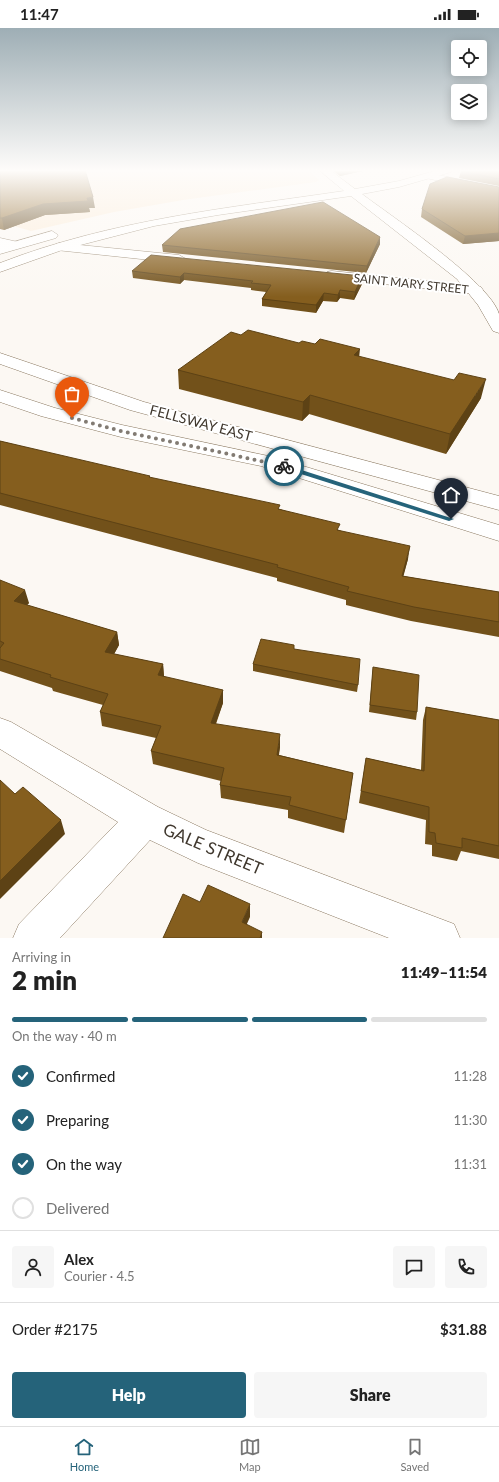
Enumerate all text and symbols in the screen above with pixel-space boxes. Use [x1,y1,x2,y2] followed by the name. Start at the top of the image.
[20,5,59,23] text: 11:47
[451,40,487,120] map controls
[451,40,487,76] button: locate
[451,84,487,120] button: layers
[353,270,469,297] street label: SAINT MARY STREET
[55,377,89,418] pin
[61,383,83,405] icon: bag
[148,401,255,445] street label: FELLSWAY EAST
[264,446,304,486] courier
[273,455,295,477] icon: bike
[434,478,468,519] pin
[440,484,462,506] icon: home
[160,818,266,879] street label: GALE STREET
[12,949,71,965] text: Arriving in
[401,963,487,981] text: 11:49–11:54
[12,964,77,996] text: 2 min
[12,1028,117,1044] text: On the way · 40 m
[12,1065,34,1087] icon: check
[46,1067,115,1085] text: Confirmed
[454,1068,487,1084] text: 11:28
[12,1109,34,1131] icon: check
[46,1111,109,1129] text: Preparing
[454,1112,487,1128] text: 11:30
[12,1153,34,1175] icon: check
[46,1155,122,1173] text: On the way
[454,1156,487,1172] text: 11:31
[46,1199,109,1217] text: Delivered
[12,1246,54,1288] button: person
[393,1246,435,1288] button: chat
[445,1246,487,1288] button: phone
[64,1250,94,1268] text: Alex
[64,1268,135,1284] text: Courier · 4.5
[12,1320,98,1338] text: Order #2175
[440,1320,487,1338] text: $31.88
[12,1372,246,1418] button: Help
[254,1372,487,1418] button: Share
[70,1436,99,1473] tab: Home
[239,1436,261,1473] tab: Map
[400,1436,429,1473] tab: Saved

